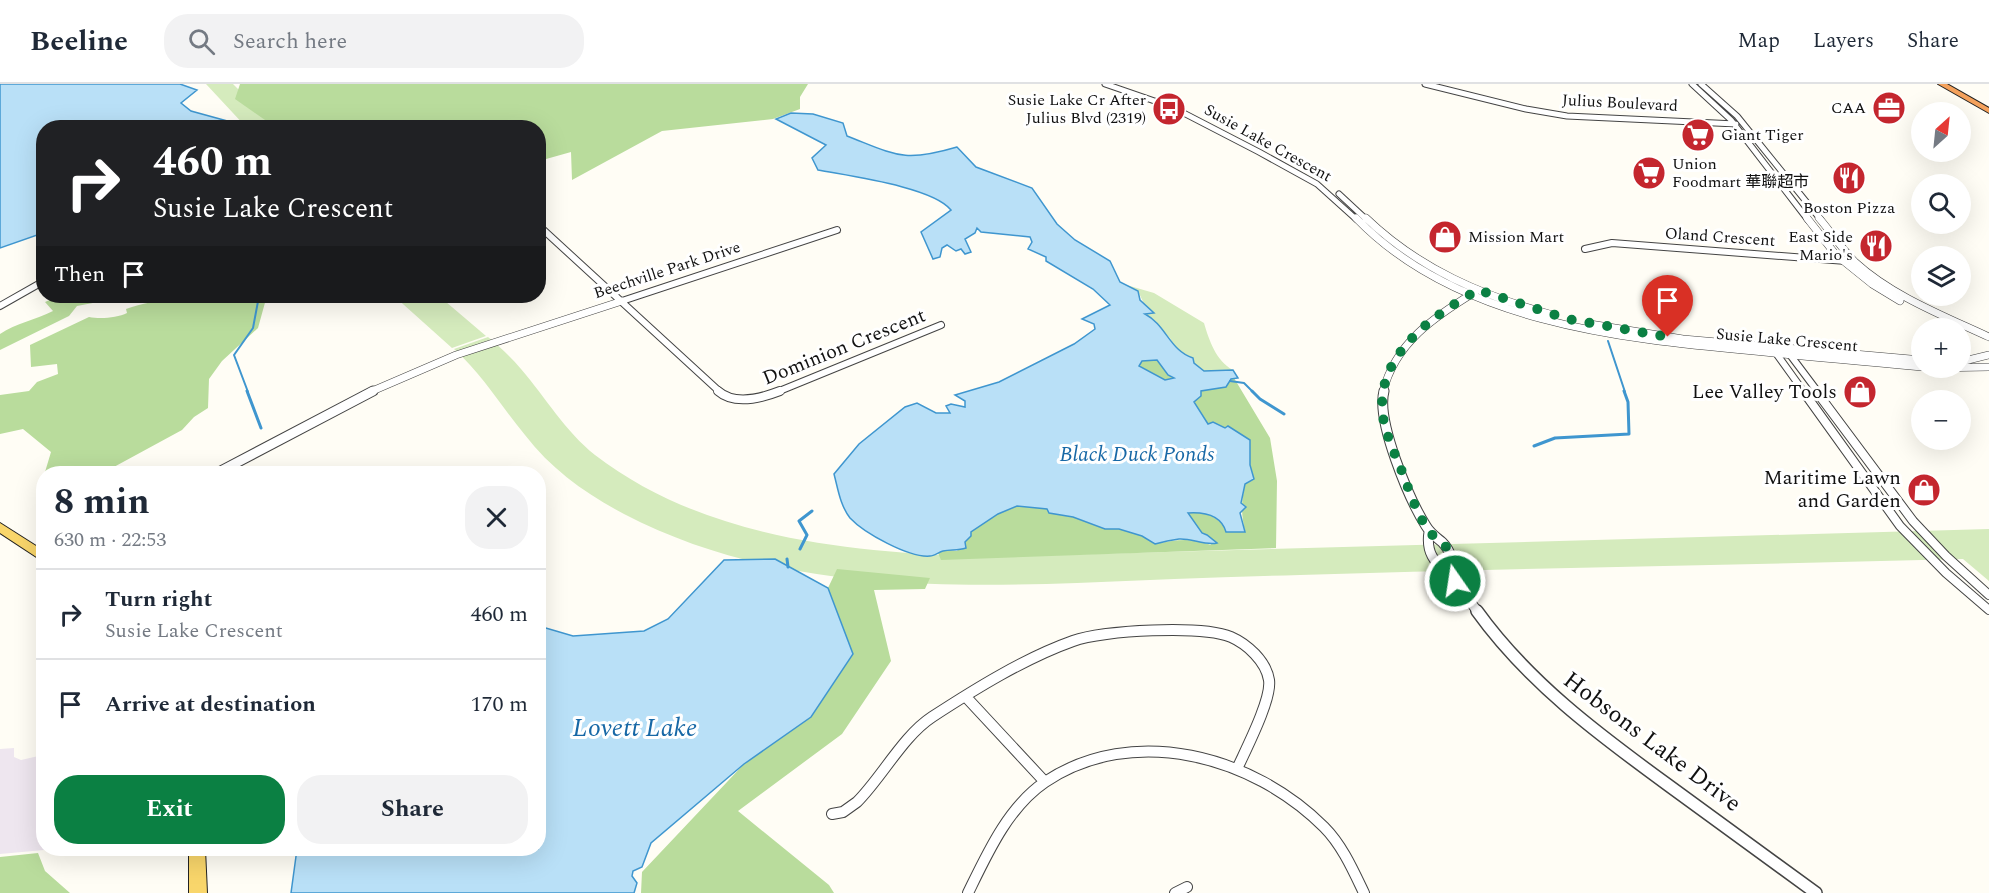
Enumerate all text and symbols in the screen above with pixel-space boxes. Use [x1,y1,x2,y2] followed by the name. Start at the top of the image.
[164,14,584,68] search box
[30,20,128,63] text: Beeline
[185,25,218,58] icon: search
[233,25,347,58] text: Search here
[1738,25,1780,57] text: Map
[1813,25,1874,57] text: Layers
[1907,25,1959,57] text: Share
[1008,88,1146,130] place label: Susie Lake Cr After Julius Blvd (2319)
[1561,88,1679,118] street label: Julius Boulevard
[1871,90,1907,126] office icon: CAA
[1151,91,1187,127] bus stop icon: Susie Lake Cr After Julius Blvd (2319)
[1831,96,1866,120] place label: CAA
[1200,98,1336,188] street label: Susie Lake Crescent
[1911,102,1971,162] north arrow
[1911,102,1971,450] map controls
[1680,117,1716,153] supermarket icon: Giant Tiger
[1721,123,1804,147] place label: Giant Tiger
[153,131,272,194] text: 460 m
[54,144,132,222] icon: right
[1672,152,1809,194] place label: Union Foodmart 華聯超市
[1631,155,1667,191] supermarket icon: Union Foodmart 華聯超市
[1831,160,1867,196] restaurant icon: Boston Pizza
[1911,174,1971,234] button: search
[153,188,393,230] text: Susie Lake Crescent
[1803,196,1895,220] place label: Boston Pizza
[1427,219,1463,255] shop icon: Mission Mart
[1664,221,1776,253] street label: Oland Crescent
[1468,225,1564,249] place label: Mission Mart
[1788,225,1853,267] place label: East Side Mario's
[1858,228,1894,264] restaurant icon: East Side Mario's
[591,235,743,305] street label: Beechville Park Drive
[1911,246,1971,306] button: layers
[54,258,105,291] text: Then
[117,258,150,291] icon: arrive
[1642,275,1693,337] pin
[1651,284,1684,317] icon: arrive
[758,301,930,393] street label: Dominion Crescent
[1911,318,1971,378] button: +
[1715,322,1859,358] street label: Susie Lake Crescent
[1842,374,1878,410] shop icon: Lee Valley Tools
[1692,377,1837,407] place label: Lee Valley Tools
[1911,390,1971,450] button: −
[1060,439,1215,471] water label: Black Duck Ponds
[1764,463,1901,516] place label: Maritime Lawn and Garden
[1906,472,1942,508] shop icon: Maritime Lawn and Garden
[54,475,150,530] text: 8 min
[465,486,528,549] button: close
[54,525,166,555] text: 630 m · 22:53
[1423,549,1487,613] position arrow
[105,583,212,616] text: Turn right
[54,598,87,631] icon: right
[471,598,528,631] text: 460 m
[105,616,283,646] text: Susie Lake Crescent
[1555,663,1749,821] street label: Hobsons Lake Drive
[54,688,87,721] icon: arrive
[105,688,316,721] text: Arrive at destination
[471,688,528,721] text: 170 m
[573,708,697,748] water label: Lovett Lake
[54,775,285,844] button: Exit
[297,775,528,844] button: Share

